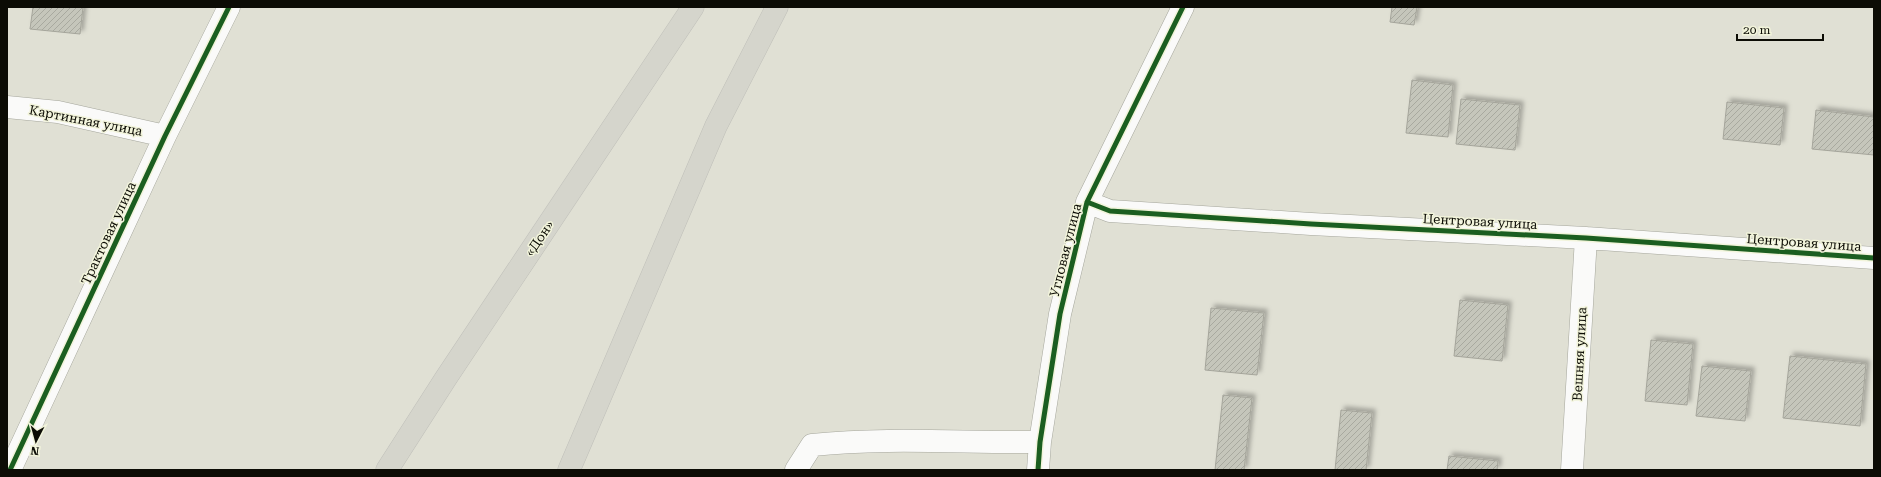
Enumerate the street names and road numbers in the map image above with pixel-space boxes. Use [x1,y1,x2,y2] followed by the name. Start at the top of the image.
[28,102,144,139] street label: Картинная улица
[78,179,139,287] street label: Трактовая улица
[1047,202,1084,298] street label: Угловая улица
[1422,211,1538,232] street label: Центровая улица
[522,218,557,259] street label: «Дон»
[1746,231,1862,254] street label: Центровая улица
[1570,307,1589,401] street label: Вешняя улица

